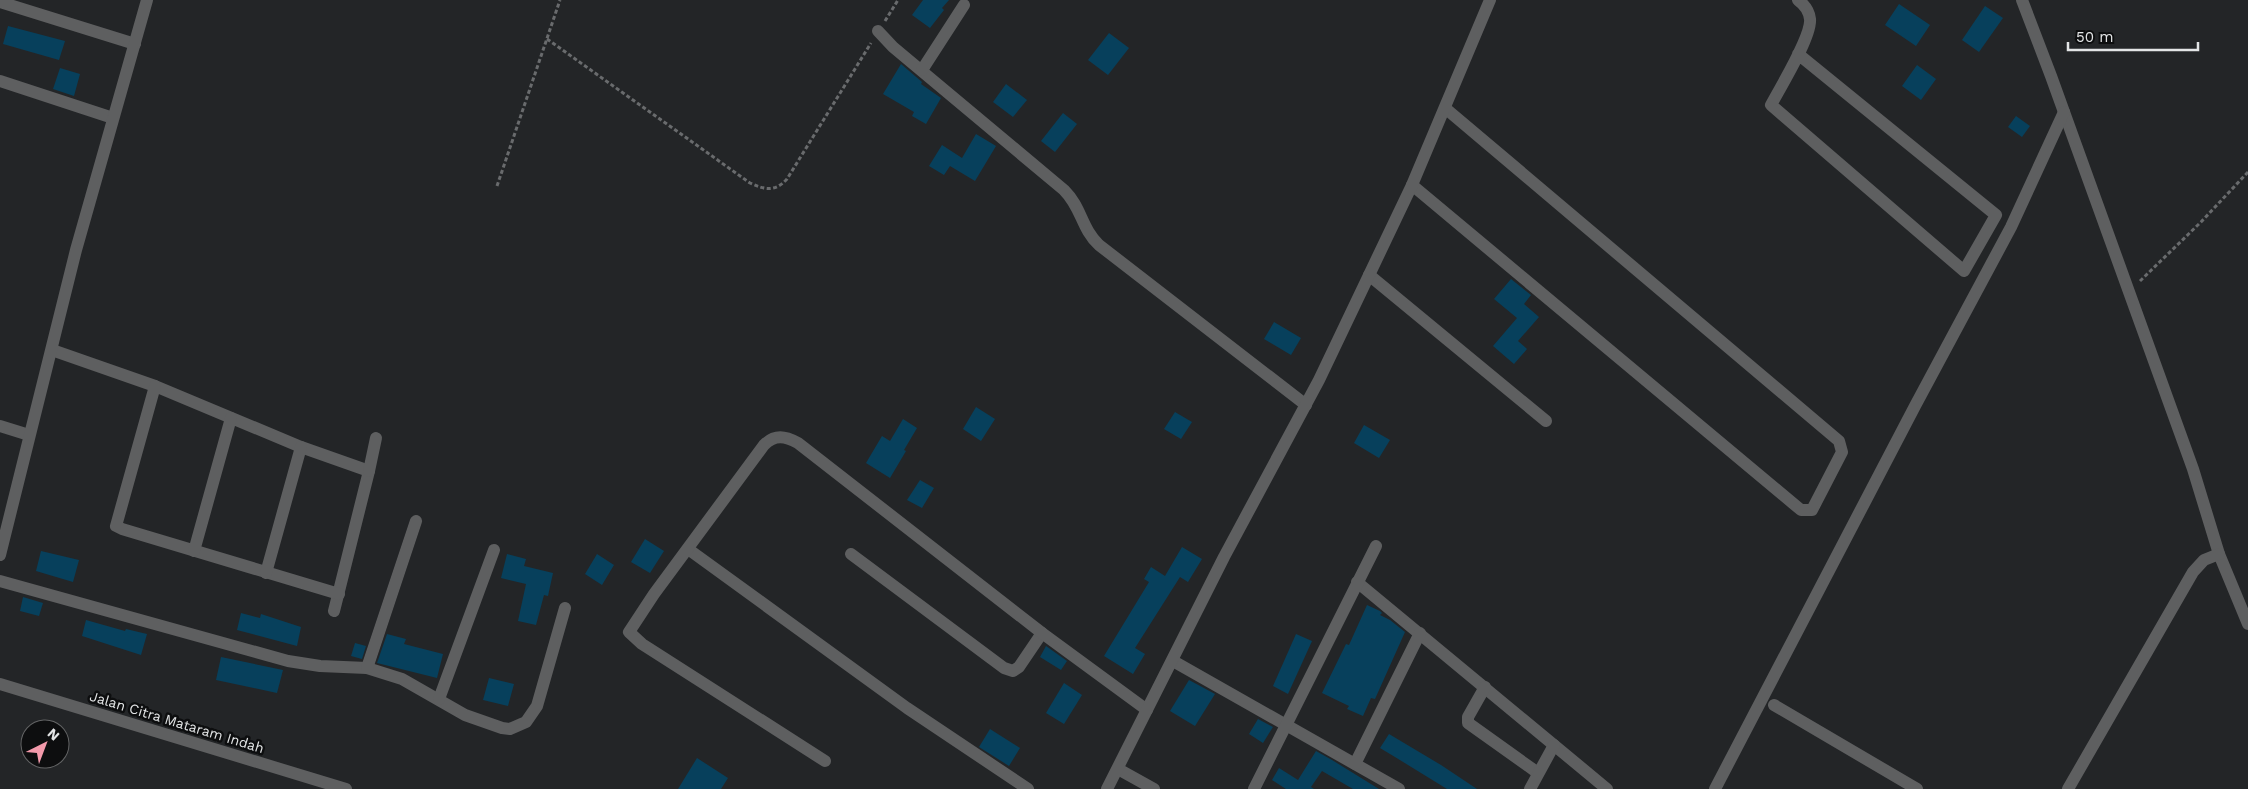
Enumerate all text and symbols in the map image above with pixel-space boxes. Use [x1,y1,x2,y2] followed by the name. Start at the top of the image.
[2068,20,2198,52] scale bar
[2076,28,2113,46] text: 50 m
[88,688,266,756] street label: Jalan Citra Mataram Indah
[20,719,70,769] north arrow
[44,725,63,744] text: N

